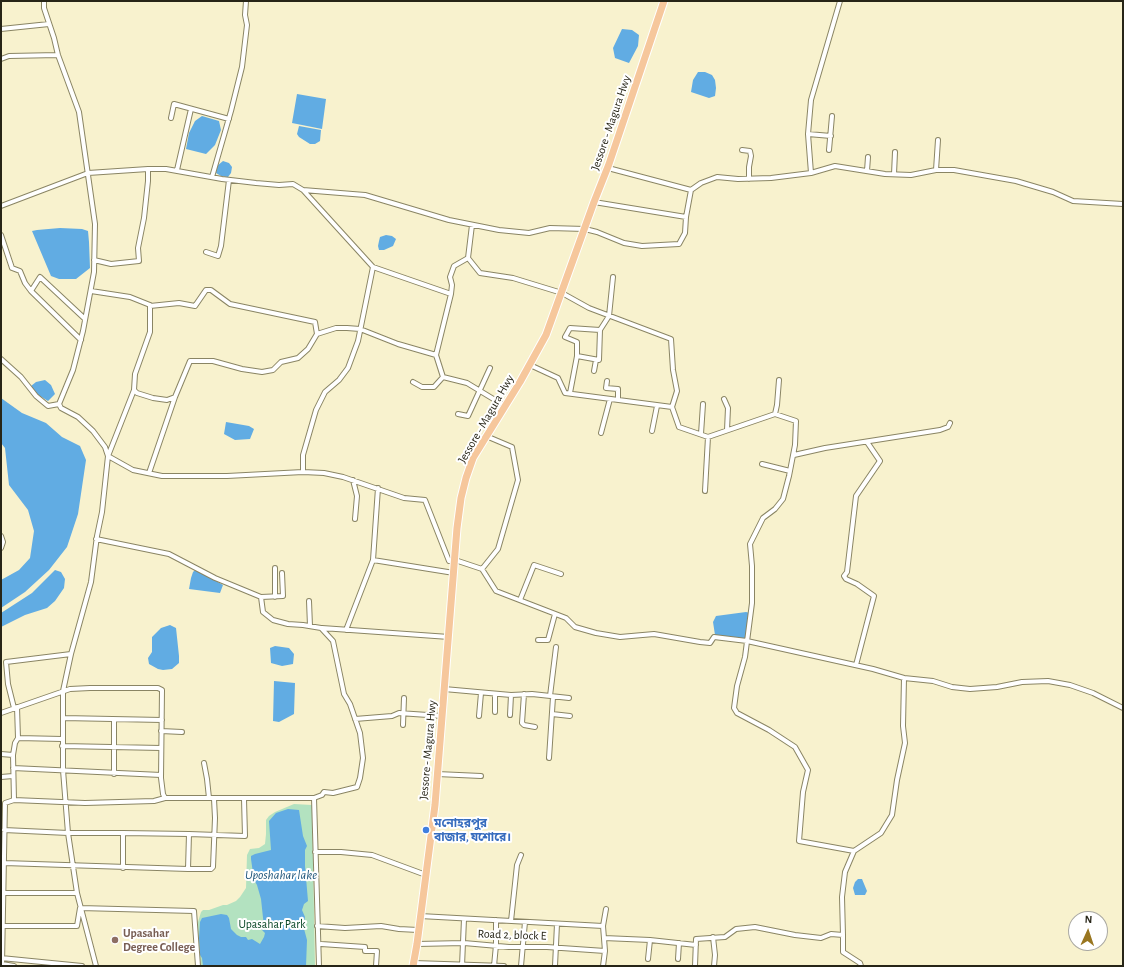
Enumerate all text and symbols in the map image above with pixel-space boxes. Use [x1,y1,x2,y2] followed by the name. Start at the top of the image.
[588,73,634,173] street label: Jessore - Magura Hwy
[455,372,517,466] street label: Jessore - Magura Hwy
[416,700,440,800] street label: Jessore - Magura Hwy
[434,816,511,844] place label: ম‌ন‌োহরপুর বাজার, যশ‌োরে।
[421,825,431,835] marker: ম‌ন‌োহরপুর বাজার, যশ‌োরে।
[245,867,317,883] water label: Uposhahar lake
[1068,911,1108,951] north arrow
[1084,914,1093,925] text: N
[238,917,306,931] park label: Upasahar Park
[123,926,195,954] place label: Upasahar Degree College
[477,927,547,943] street label: Road 2, block E
[110,935,120,945] marker: Upasahar Degree College

